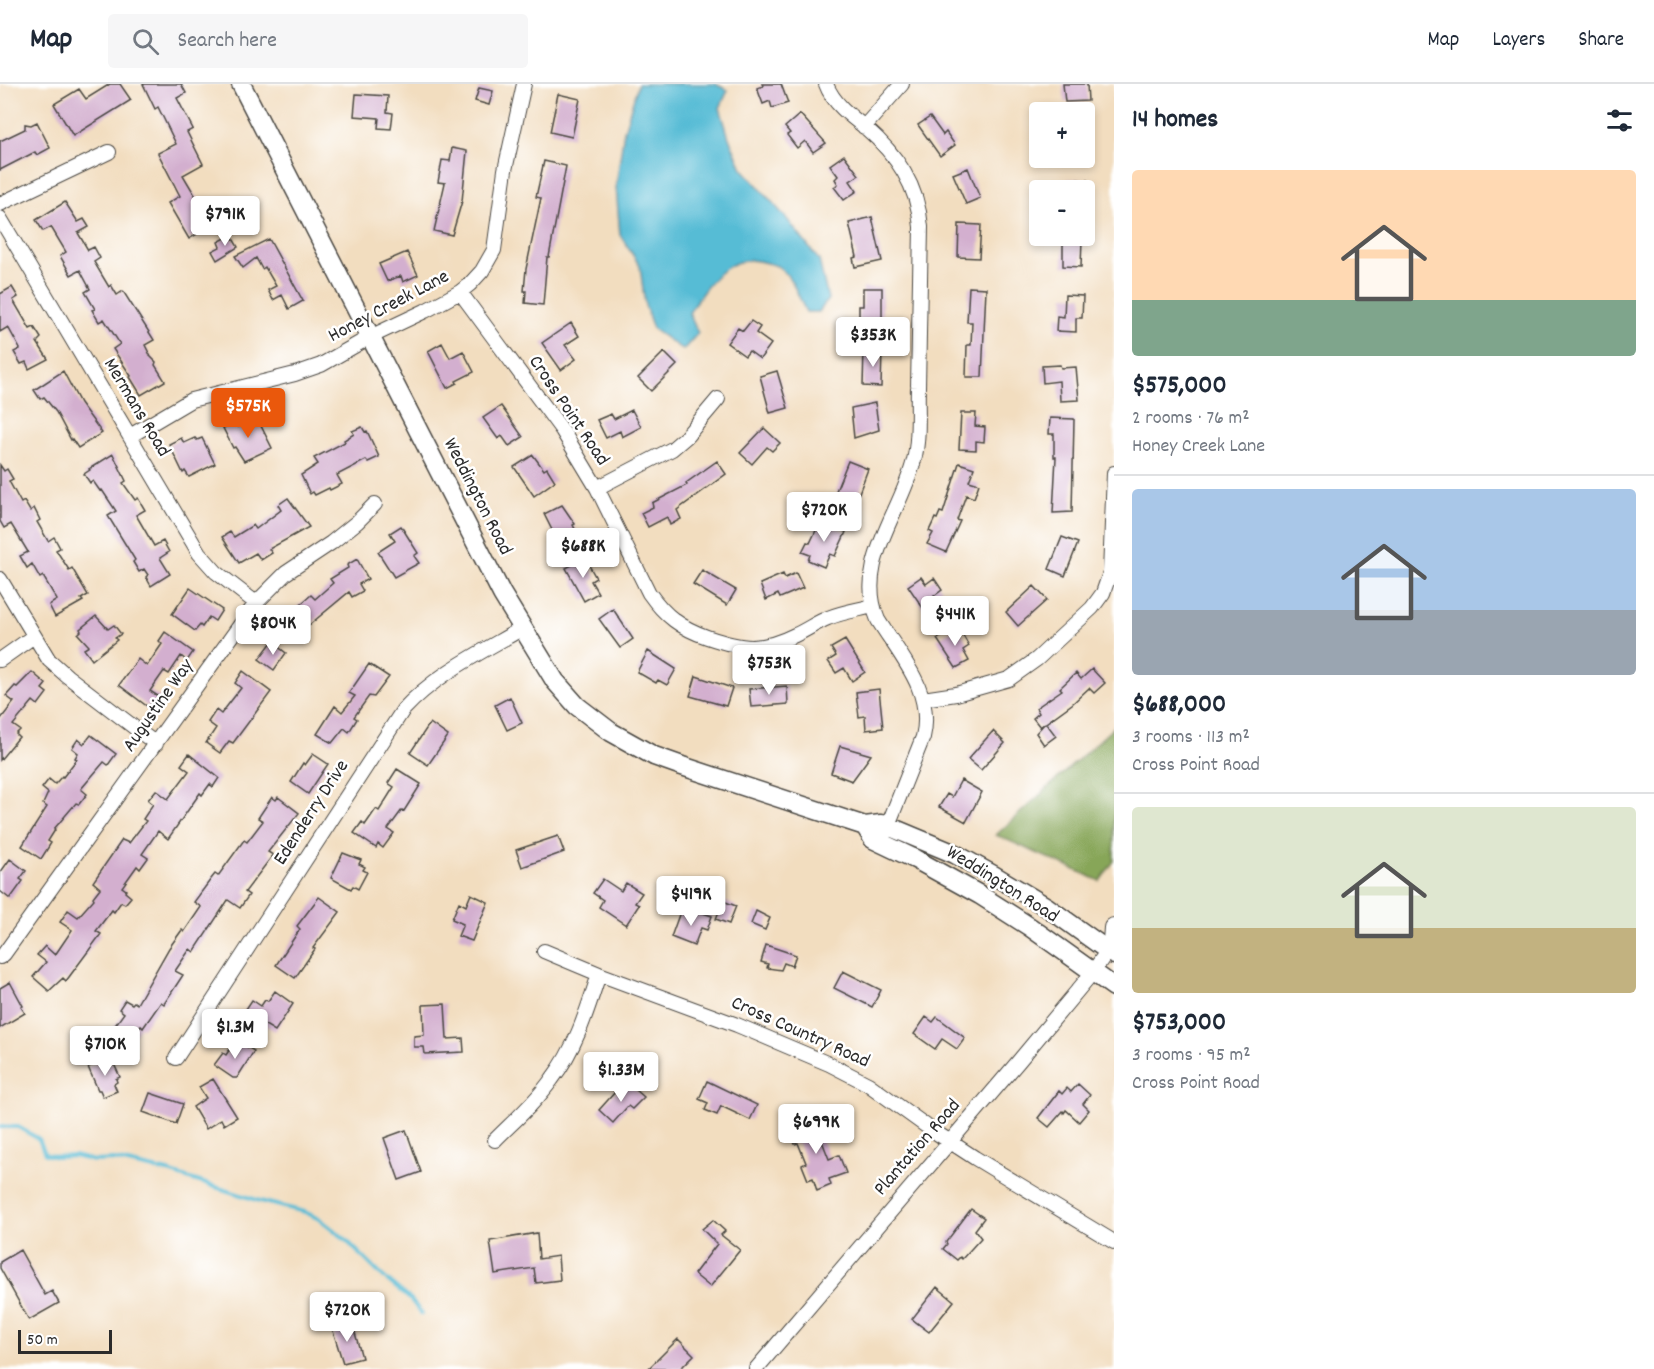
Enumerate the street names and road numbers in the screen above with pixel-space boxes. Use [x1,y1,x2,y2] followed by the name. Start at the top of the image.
[324,263,455,351] street label: Honey Creek Lane
[521,350,615,472] street label: Cross Point Road
[95,353,177,463] street label: Mermans Road
[435,434,519,560] street label: Weddington Road
[117,653,202,758] street label: Augustine Way
[267,755,357,871] street label: Edenderry Drive
[940,839,1064,931] street label: Weddington Road
[726,990,874,1076] street label: Cross Country Road
[868,1093,968,1203] street label: Plantation Road

